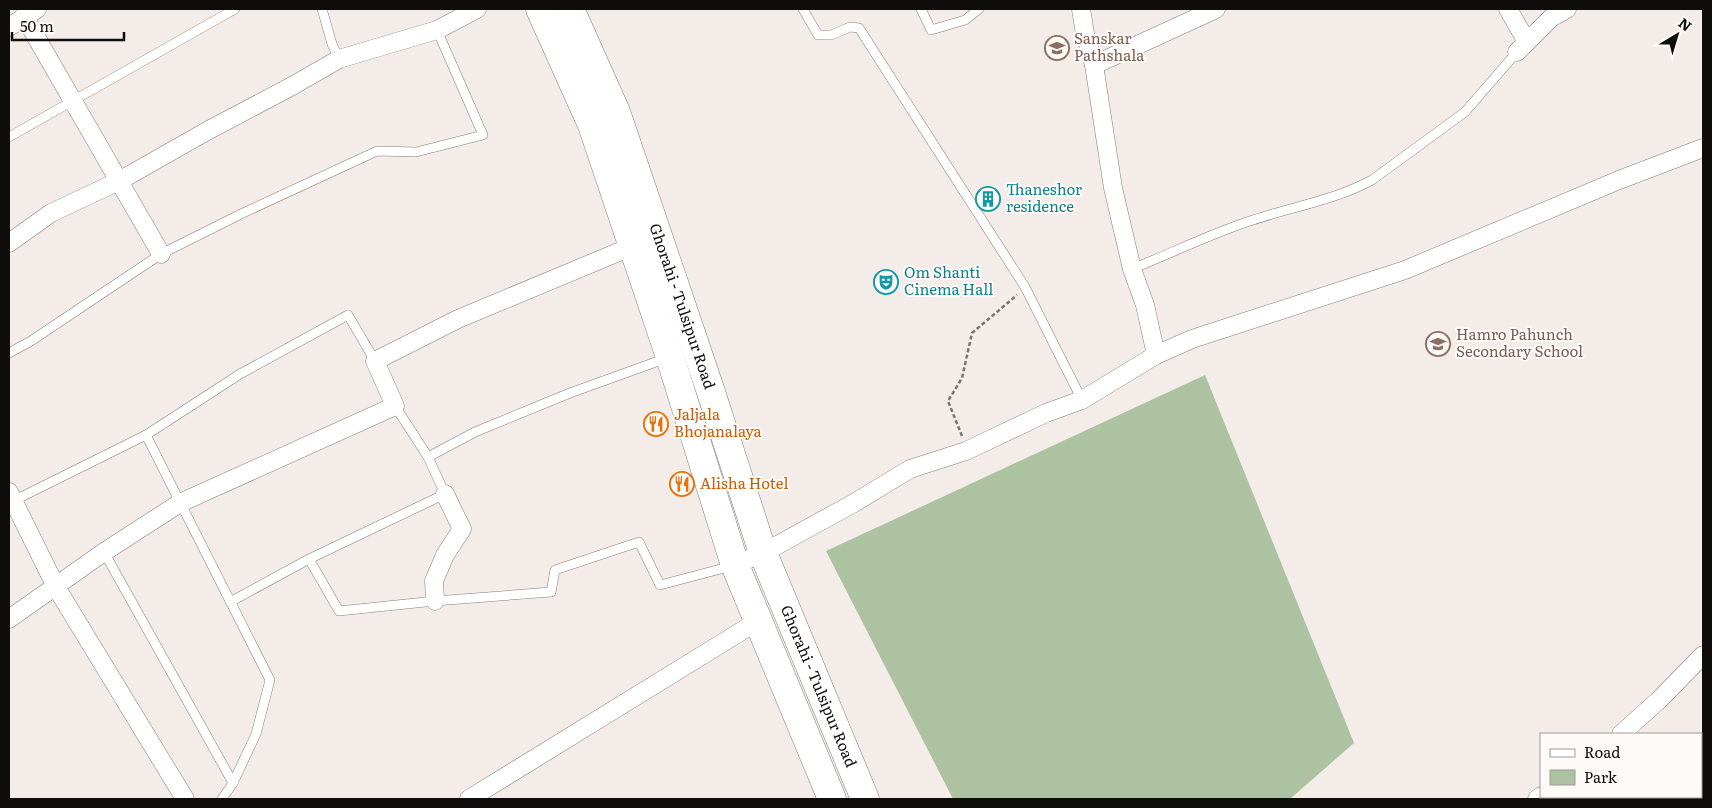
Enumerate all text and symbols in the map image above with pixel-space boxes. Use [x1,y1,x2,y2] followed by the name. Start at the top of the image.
[12,10,125,42] scale bar
[1652,10,1702,60] north arrow
[1675,12,1697,36] text: N
[20,14,54,37] text: 50 m
[1074,26,1145,66] place label: Sanskar Pathshala
[1044,35,1070,61] school or university icon: Sanskar Pathshala
[1006,177,1082,217] place label: Thaneshor residence
[975,186,1001,212] building icon: Thaneshor residence
[645,220,722,392] street label: Ghorahi - Tulsipur Road
[904,260,993,300] place label: Om Shanti Cinema Hall
[873,269,899,295] theatre icon: Om Shanti Cinema Hall
[1456,322,1583,362] place label: Hamro Pahunch Secondary School
[1425,331,1451,357] school or university icon: Hamro Pahunch Secondary School
[674,402,763,442] place label: Jaljala Bhojanalaya
[643,411,669,437] restaurant icon: Jaljala Bhojanalaya
[669,471,695,497] restaurant icon: Alisha Hotel
[700,471,788,494] place label: Alisha Hotel
[776,601,864,770] street label: Ghorahi - Tulsipur Road
[1540,733,1702,798] legend
[1584,740,1620,763] text: Road
[1584,765,1618,788] text: Park

